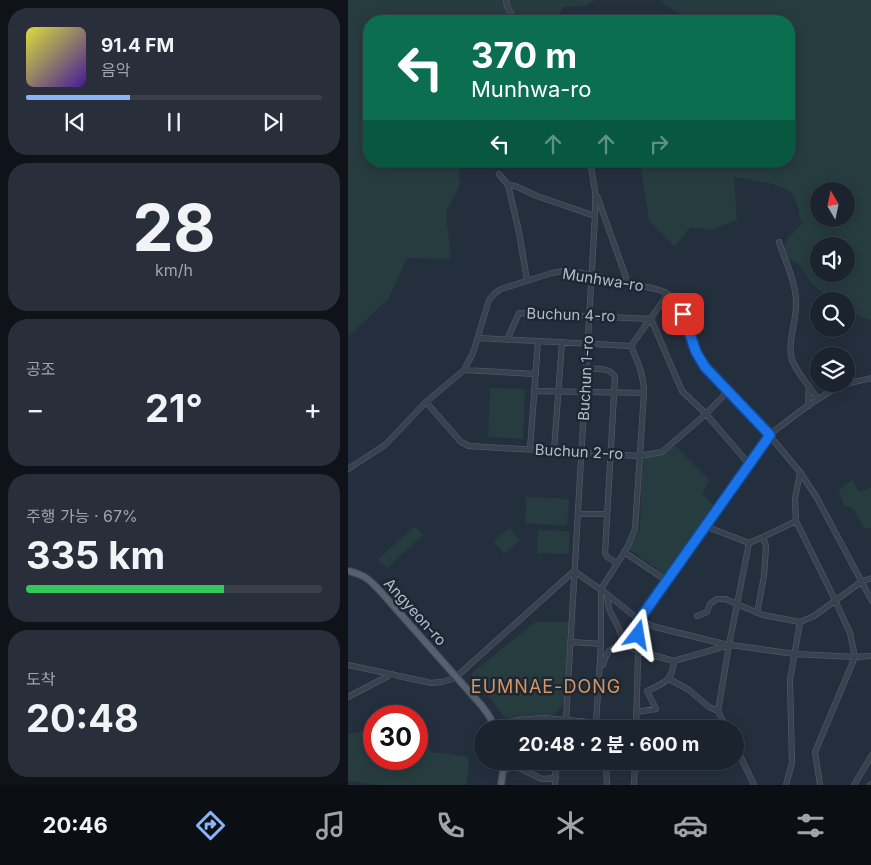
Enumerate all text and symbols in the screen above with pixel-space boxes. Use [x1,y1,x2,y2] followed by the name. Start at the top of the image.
[101,34,174,57] text: 91.4 FM
[471,34,577,76] text: 370 m
[388,35,453,100] icon: left
[101,60,130,80] text: 음악
[471,76,591,102] text: Munhwa-ro
[61,108,89,136] icon: previous
[160,108,188,136] icon: pause
[259,108,287,136] icon: next
[486,130,514,158] icon: left
[539,130,567,158] icon: ahead
[592,130,620,158] icon: ahead
[645,130,673,158] icon: right
[810,182,856,228] north arrow
[810,182,855,392] map controls
[132,188,216,267] text: 28
[810,237,855,282] button: sound
[155,260,193,280] text: km/h
[561,264,645,295] street label: Munhwa-ro
[810,292,855,337] button: search
[662,293,704,335] pin
[669,300,697,328] icon: arrive
[526,303,616,326] street label: Buchun 4-ro
[574,335,597,421] street label: Buchun 1-ro
[810,347,855,392] button: layers
[26,359,55,379] text: 공조
[145,385,203,431] text: 21°
[26,392,45,426] text: −
[303,392,322,426] text: +
[534,440,624,463] street label: Buchun 2-ro
[26,506,138,526] text: 주행 가능 · 67%
[26,532,165,578] text: 335 km
[380,574,451,649] street label: Angyeon-ro
[611,608,663,660] position arrow
[26,669,55,689] text: 도착
[471,676,621,697] district label: EUMNAE-DONG
[26,695,139,741] text: 20:48
[363,705,428,770] speed limit sign: 30
[519,733,699,756] text: 20:48 · 2 분 · 600 m
[193,808,228,843] icon: directions
[313,808,348,843] icon: music
[433,808,468,843] icon: phone
[553,808,588,843] icon: climate
[673,808,708,843] icon: car
[793,808,828,843] icon: filters
[43,812,108,838] text: 20:46

